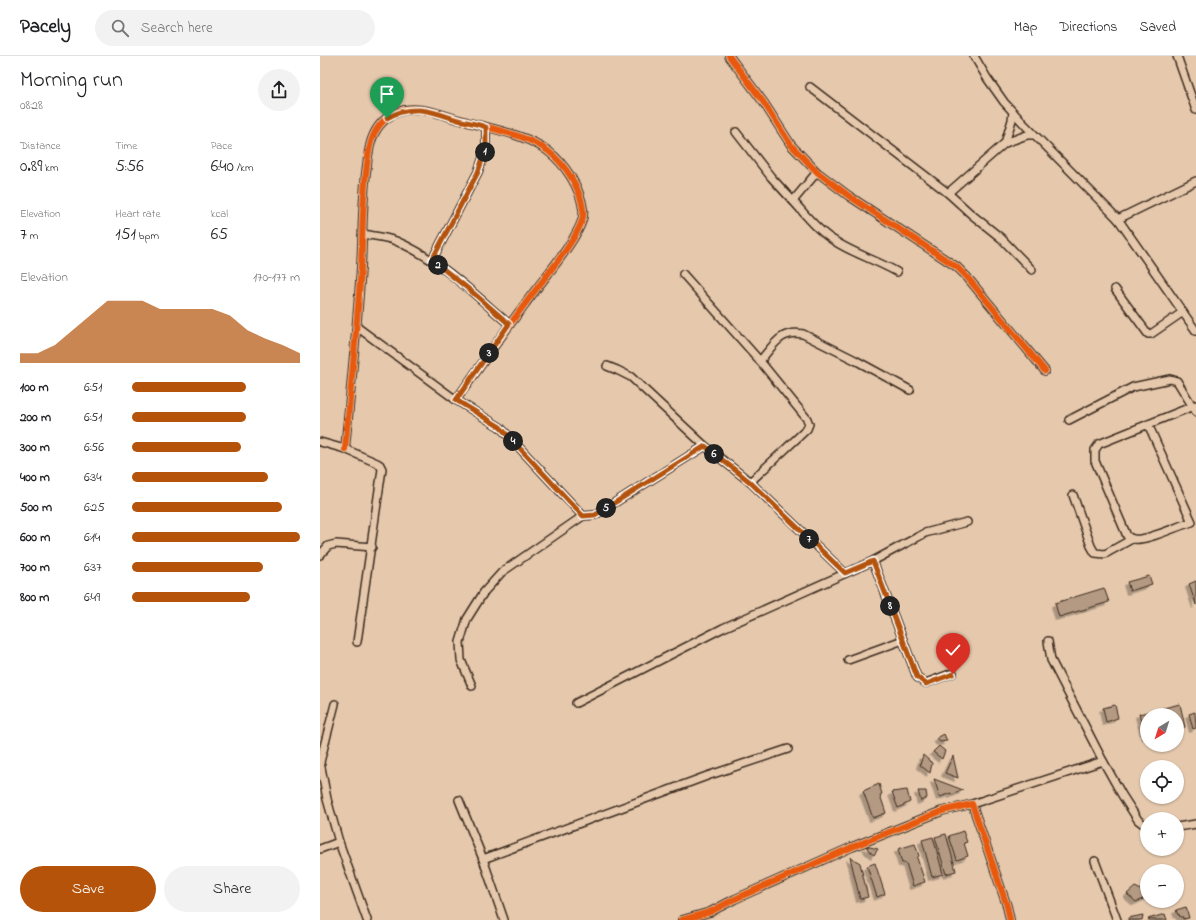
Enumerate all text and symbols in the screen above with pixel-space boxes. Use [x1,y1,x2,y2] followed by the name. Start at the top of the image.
[95,10,375,46] search box
[20,14,71,41] text: Pacely
[109,17,131,39] icon: search
[141,17,213,39] text: Search here
[1014,17,1037,38] text: Map
[1059,17,1117,38] text: Directions
[1139,17,1176,38] text: Saved
[20,65,123,97] text: Morning run
[258,69,300,111] button: share
[370,77,404,118] pin
[376,83,398,105] icon: arrive
[20,96,43,115] text: 08:28
[20,138,61,154] text: Distance
[115,138,137,154] text: Time
[211,138,232,154] text: Pace
[475,142,495,162] pin: 1
[483,144,487,160] text: 1
[20,154,42,179] text: 0.89
[115,154,144,179] text: 5:56
[211,154,234,179] text: 6:40
[42,160,58,176] text: km
[234,160,253,176] text: /km
[20,206,60,222] text: Elevation
[115,206,160,222] text: Heart rate
[211,206,228,222] text: kcal
[20,222,27,247] text: 7
[115,222,136,247] text: 151
[211,222,228,247] text: 65
[27,228,38,244] text: m
[136,228,159,244] text: bpm
[428,255,448,275] pin: 2
[435,257,441,273] text: 2
[20,268,68,287] text: Elevation
[253,268,300,287] text: 170–177 m
[479,343,499,363] pin: 3
[487,345,491,361] text: 3
[20,378,49,397] text: 100 m
[84,378,102,397] text: 6:51
[20,408,51,427] text: 200 m
[84,408,102,427] text: 6:51
[503,431,523,451] pin: 4
[511,433,515,449] text: 4
[20,438,50,457] text: 300 m
[84,438,104,457] text: 6:56
[704,444,724,464] pin: 6
[712,446,716,462] text: 6
[20,468,50,487] text: 400 m
[84,468,102,487] text: 6:34
[20,498,52,517] text: 500 m
[84,498,105,517] text: 6:25
[596,498,616,518] pin: 5
[603,500,609,516] text: 5
[20,528,50,547] text: 600 m
[84,528,100,547] text: 6:14
[799,529,819,549] pin: 7
[807,531,811,547] text: 7
[20,558,50,577] text: 700 m
[84,558,102,577] text: 6:37
[20,588,49,607] text: 800 m
[84,588,100,607] text: 6:49
[880,596,900,616] pin: 8
[888,598,892,614] text: 8
[936,633,970,674] pin
[942,639,964,661] icon: check
[1140,708,1184,752] north arrow
[1140,708,1184,908] map controls
[1140,760,1184,804] button: locate
[1140,812,1184,856] button: +
[1140,864,1184,908] button: −
[20,866,156,912] button: Save
[164,866,300,912] button: Share

